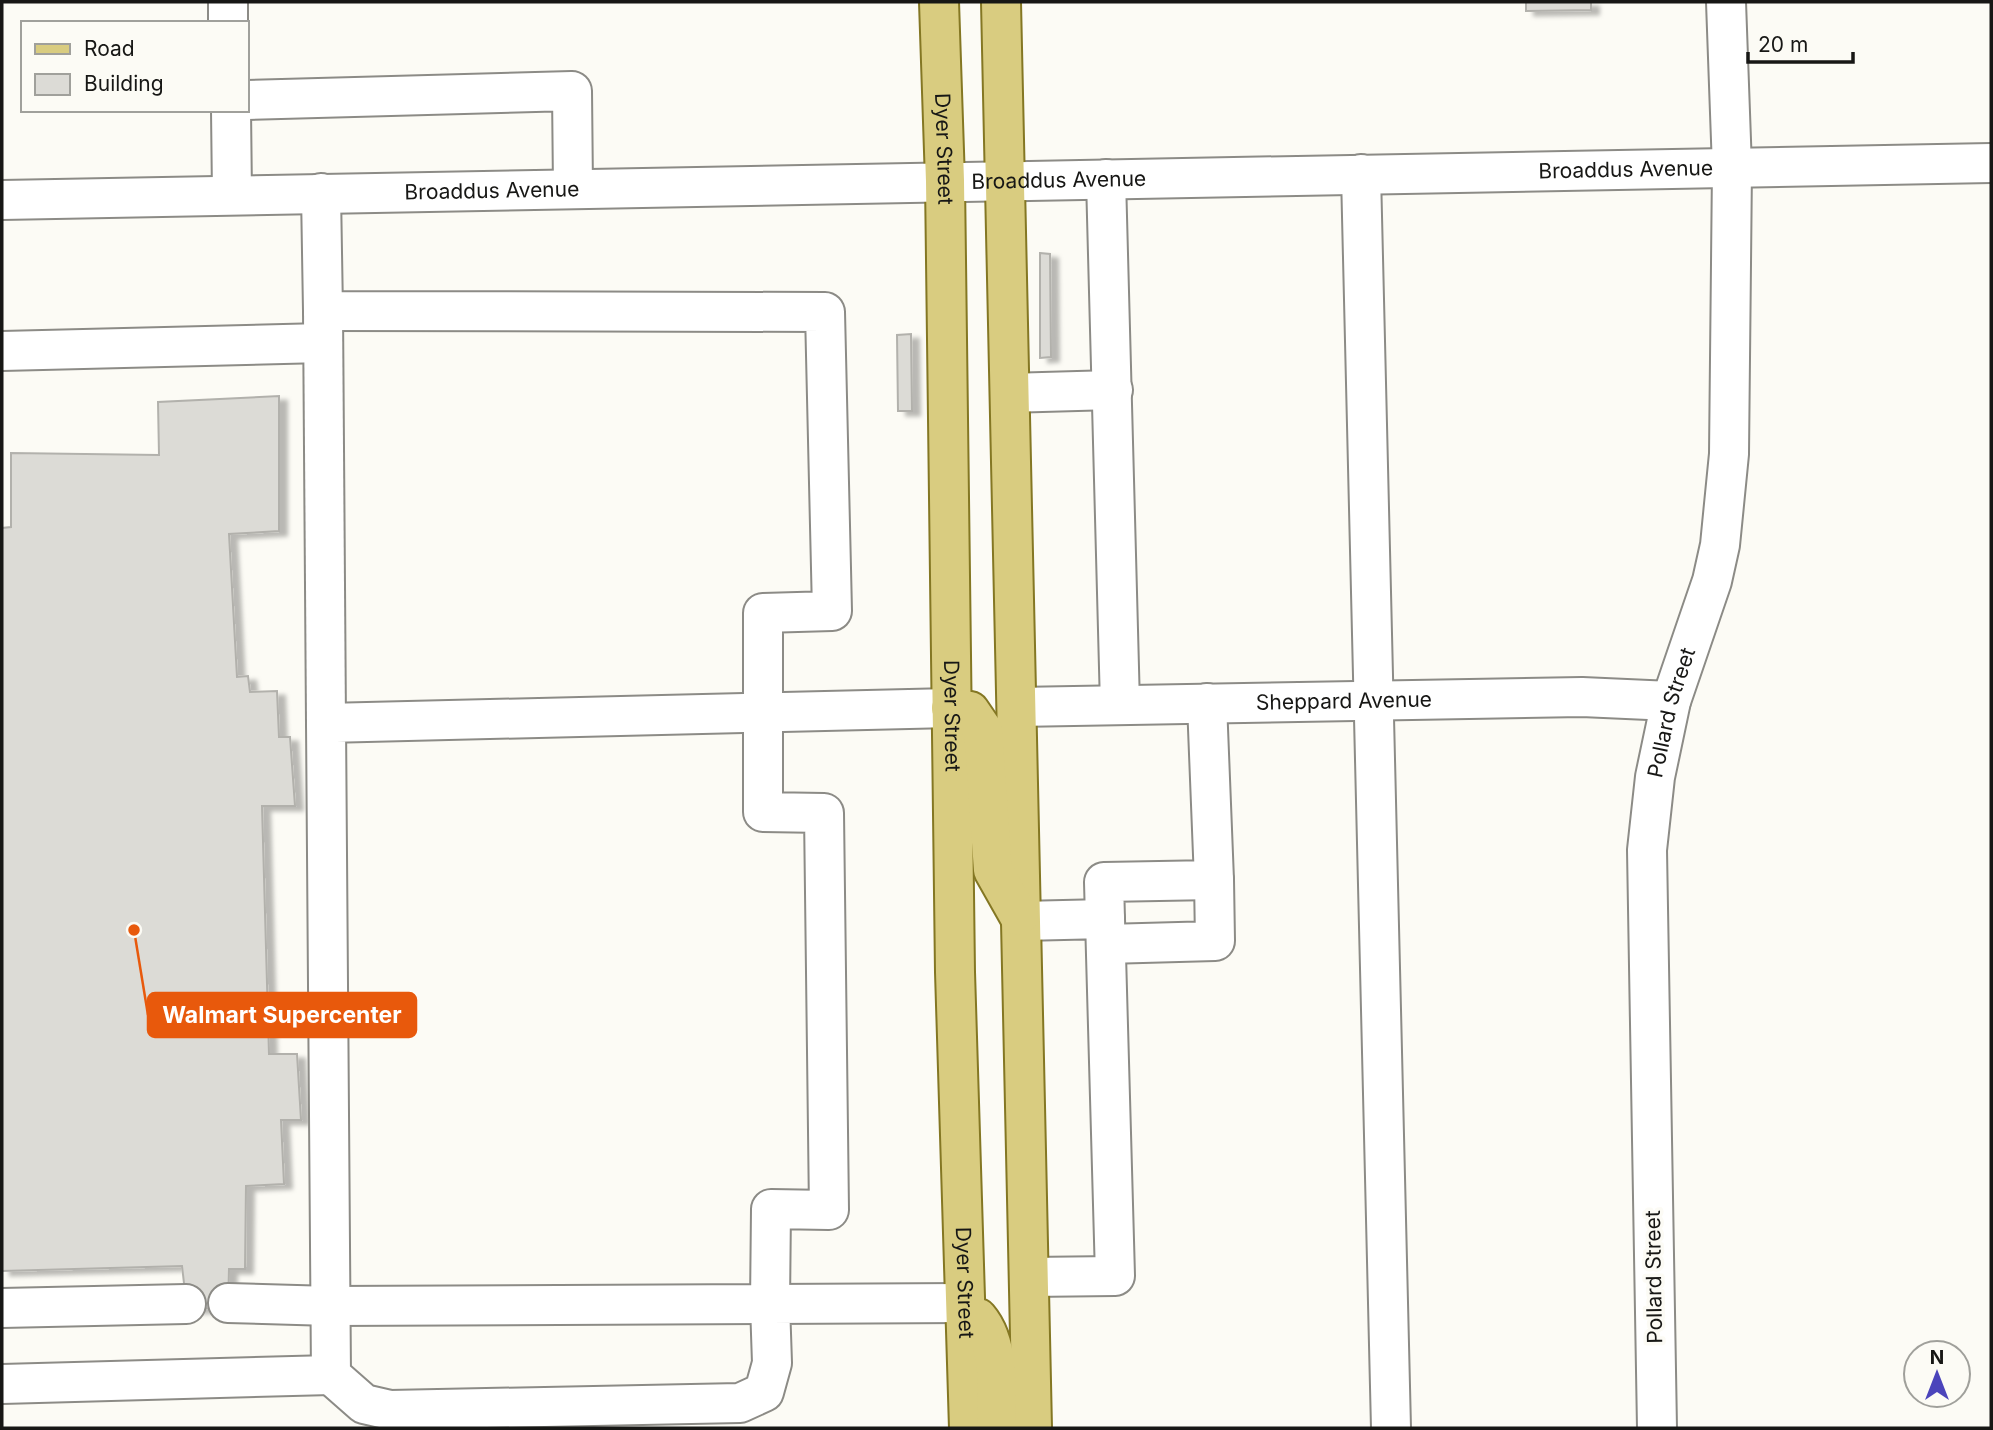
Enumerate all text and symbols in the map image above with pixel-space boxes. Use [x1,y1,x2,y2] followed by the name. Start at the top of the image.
[21,21,248,112] legend
[1748,21,1853,65] scale bar
[1758,32,1808,57] text: 20 m
[84,36,135,61] text: Road
[84,71,164,96] text: Building
[930,93,958,205] street label: Dyer Street
[1538,155,1713,183] street label: Broaddus Avenue
[971,166,1146,194] street label: Broaddus Avenue
[404,176,580,205] street label: Broaddus Avenue
[1642,644,1700,780] street label: Pollard Street
[939,660,965,772] street label: Dyer Street
[1256,687,1432,715] street label: Sheppard Avenue
[148,993,416,1037] callout: Walmart Supercenter
[162,1001,402,1029] text: Walmart Supercenter
[1640,1210,1667,1344] street label: Pollard Street
[951,1226,979,1339] street label: Dyer Street
[1902,1339,1972,1409] north arrow
[1930,1346,1944,1369] text: N

